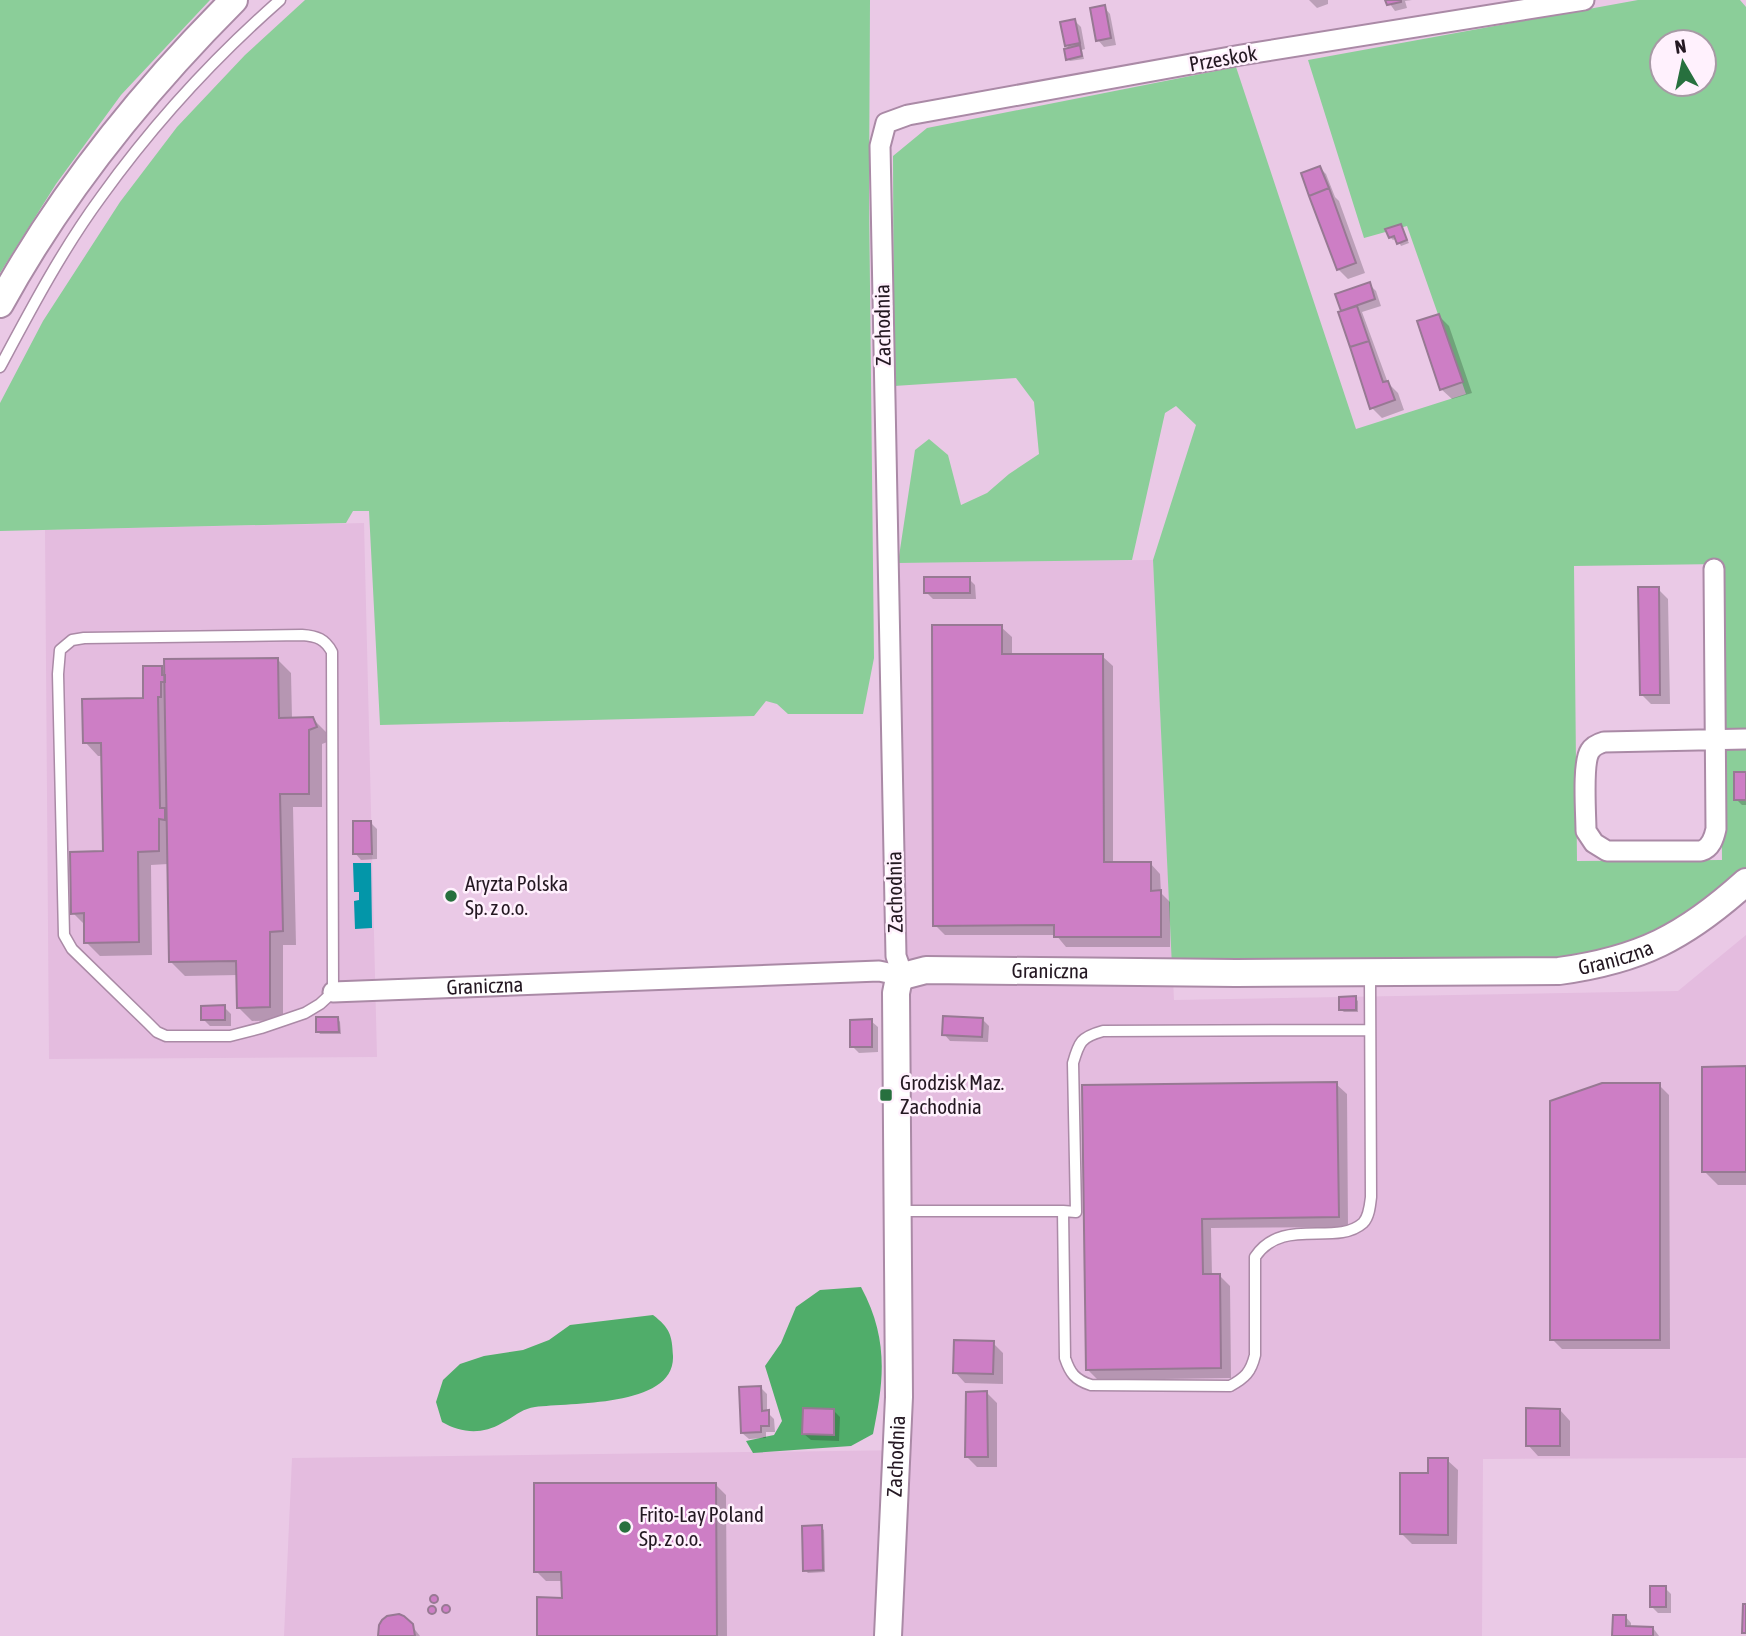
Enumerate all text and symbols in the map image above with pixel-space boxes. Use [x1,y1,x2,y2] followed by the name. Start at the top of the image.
[1648,28,1718,98] north arrow
[1673,34,1688,58] text: N
[1187,40,1259,76] street label: Przeskok
[869,284,895,366] street label: Zachodnia
[881,851,907,933] street label: Zachodnia
[465,871,568,919] place label: Aryzta Polska Sp. z o.o.
[443,888,459,904] marker: Aryzta Polska Sp. z o.o.
[1576,935,1657,979] street label: Graniczna
[1012,958,1089,983] street label: Graniczna
[446,972,524,999] street label: Graniczna
[900,1070,1004,1118] place label: Grodzisk Maz. Zachodnia
[878,1087,894,1103] marker: Grodzisk Maz. Zachodnia
[881,1415,909,1498] street label: Zachodnia
[639,1502,764,1550] place label: Frito-Lay Poland Sp. z o.o.
[617,1519,633,1535] marker: Frito-Lay Poland Sp. z o.o.

